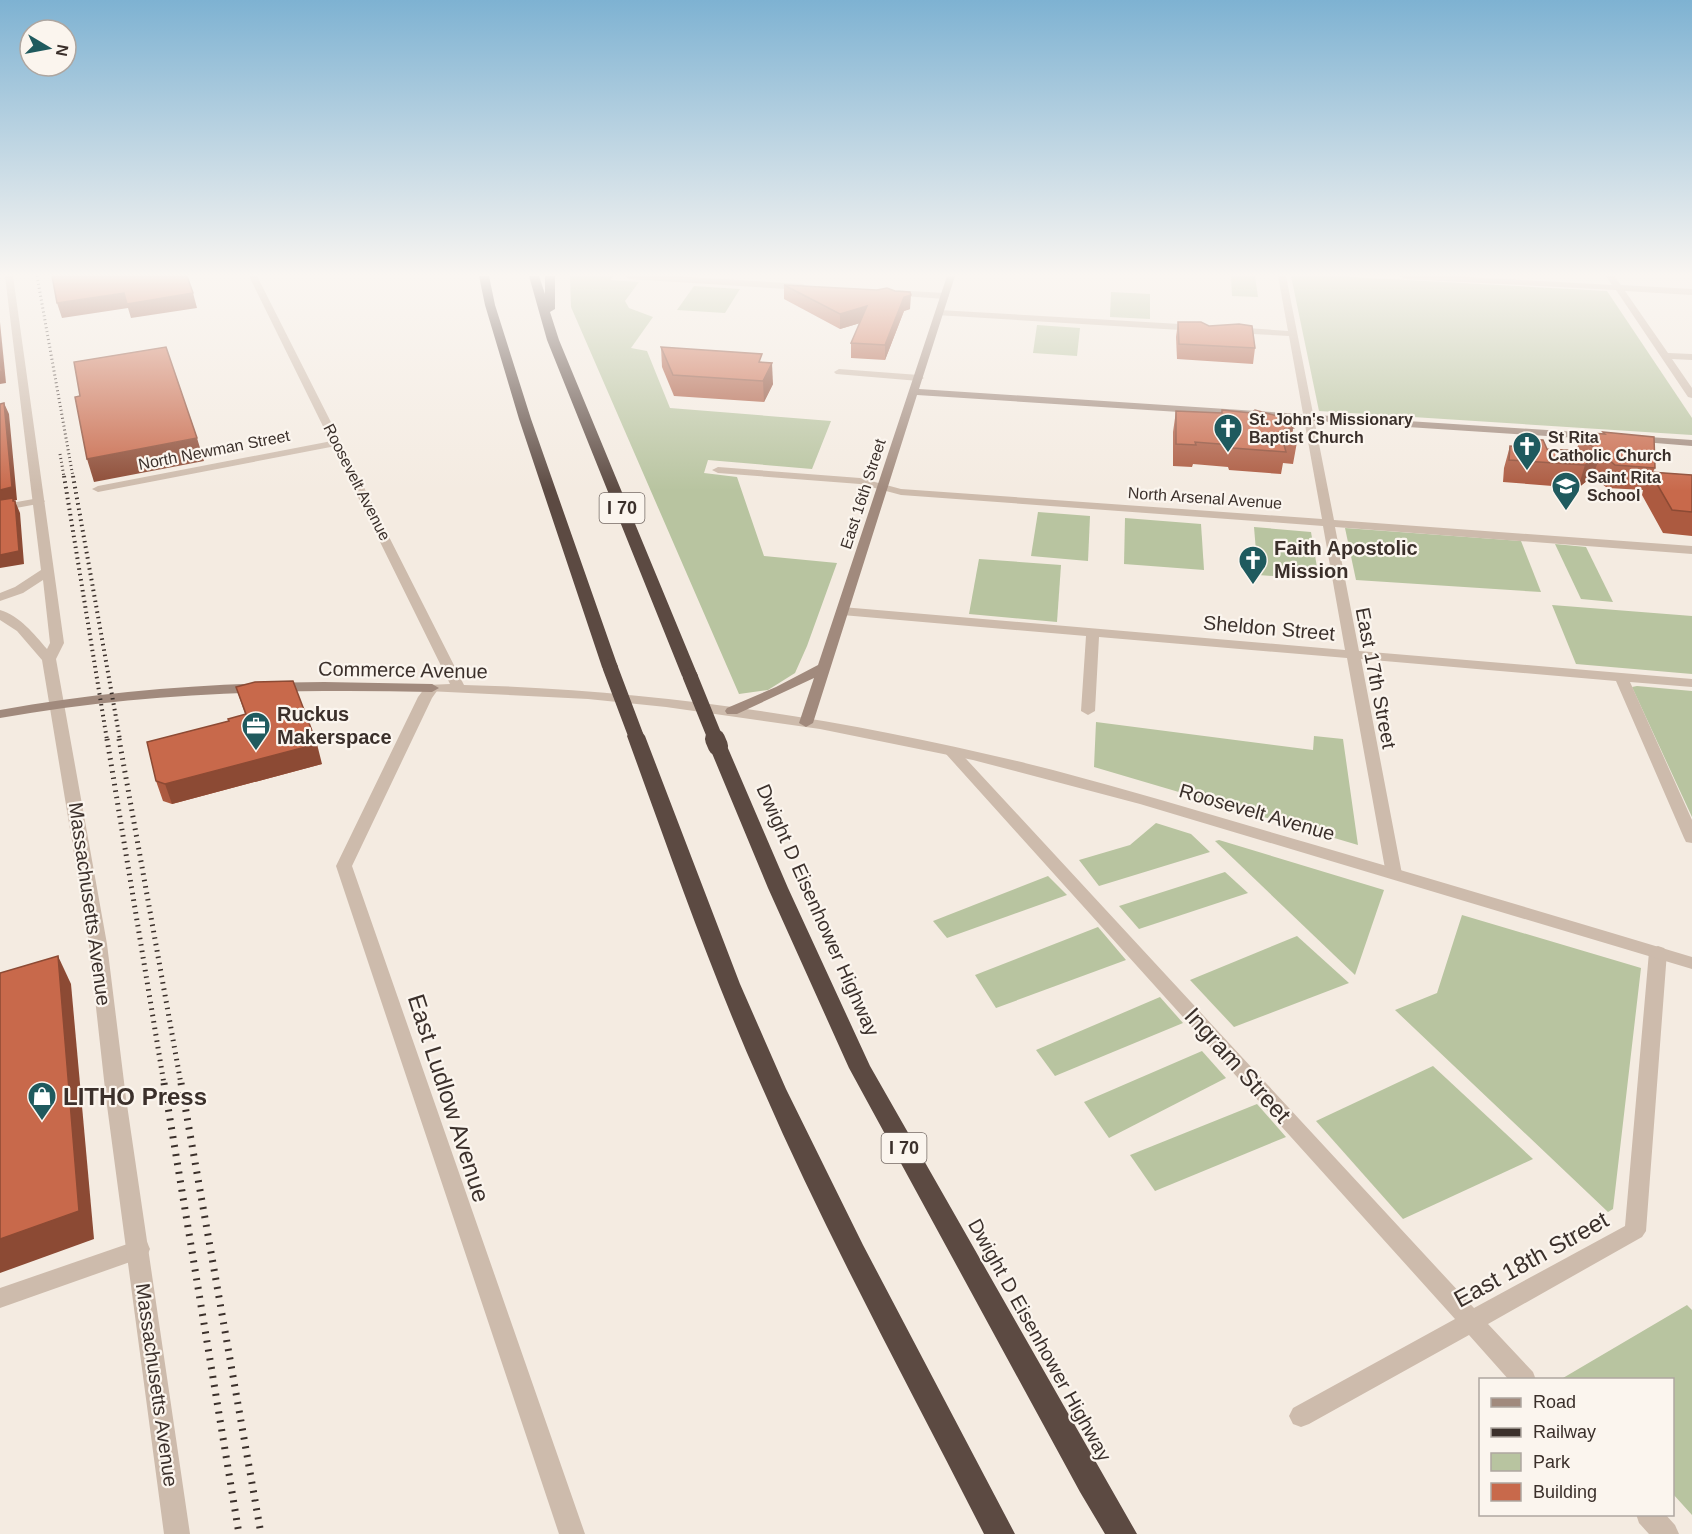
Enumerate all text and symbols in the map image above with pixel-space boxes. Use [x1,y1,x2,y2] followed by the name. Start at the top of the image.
[18,18,78,78] north arrow
[53,43,72,58] text: N
[1249,411,1413,446] place label: St. John's Missionary Baptist Church
[1212,412,1244,454] church icon: St. John's Missionary Baptist Church
[320,421,394,543] street label: Roosevelt Avenue
[137,427,292,473] street label: North Newman Street
[1548,429,1672,464] place label: St Rita Catholic Church
[1511,430,1543,472] church icon: St Rita Catholic Church
[837,436,889,551] street label: East 16th Street
[1587,469,1661,504] place label: Saint Rita School
[1550,470,1582,512] school or university icon: Saint Rita School
[1127,484,1283,512] street label: North Arsenal Avenue
[600,493,644,523] road number: I 70
[1274,537,1418,582] place label: Faith Apostolic Mission
[1237,544,1269,586] church icon: Faith Apostolic Mission
[1352,606,1401,751] street label: East 17th Street
[1202,611,1336,645] street label: Sheldon Street
[318,658,488,682] street label: Commerce Avenue
[277,703,392,748] place label: Ruckus Makerspace
[240,710,272,752] office icon: Ruckus Makerspace
[1177,779,1337,845] street label: Roosevelt Avenue
[752,781,884,1039] street label: Dwight D Eisenhower Highway
[65,801,115,1007] street label: Massachusetts Avenue
[403,991,495,1205] street label: East Ludlow Avenue
[1179,1002,1297,1128] street label: Ingram Street
[26,1080,58,1122] shop icon: LITHO Press
[63,1083,207,1110] place label: LITHO Press
[882,1133,926,1163] road number: I 70
[1449,1205,1613,1313] street label: East 18th Street
[964,1215,1116,1465] street label: Dwight D Eisenhower Highway
[132,1282,182,1488] street label: Massachusetts Avenue
[1479,1378,1674,1516] legend
[1533,1392,1576,1412] text: Road
[1533,1422,1596,1442] text: Railway
[1533,1452,1571,1472] text: Park
[1533,1482,1597,1502] text: Building

